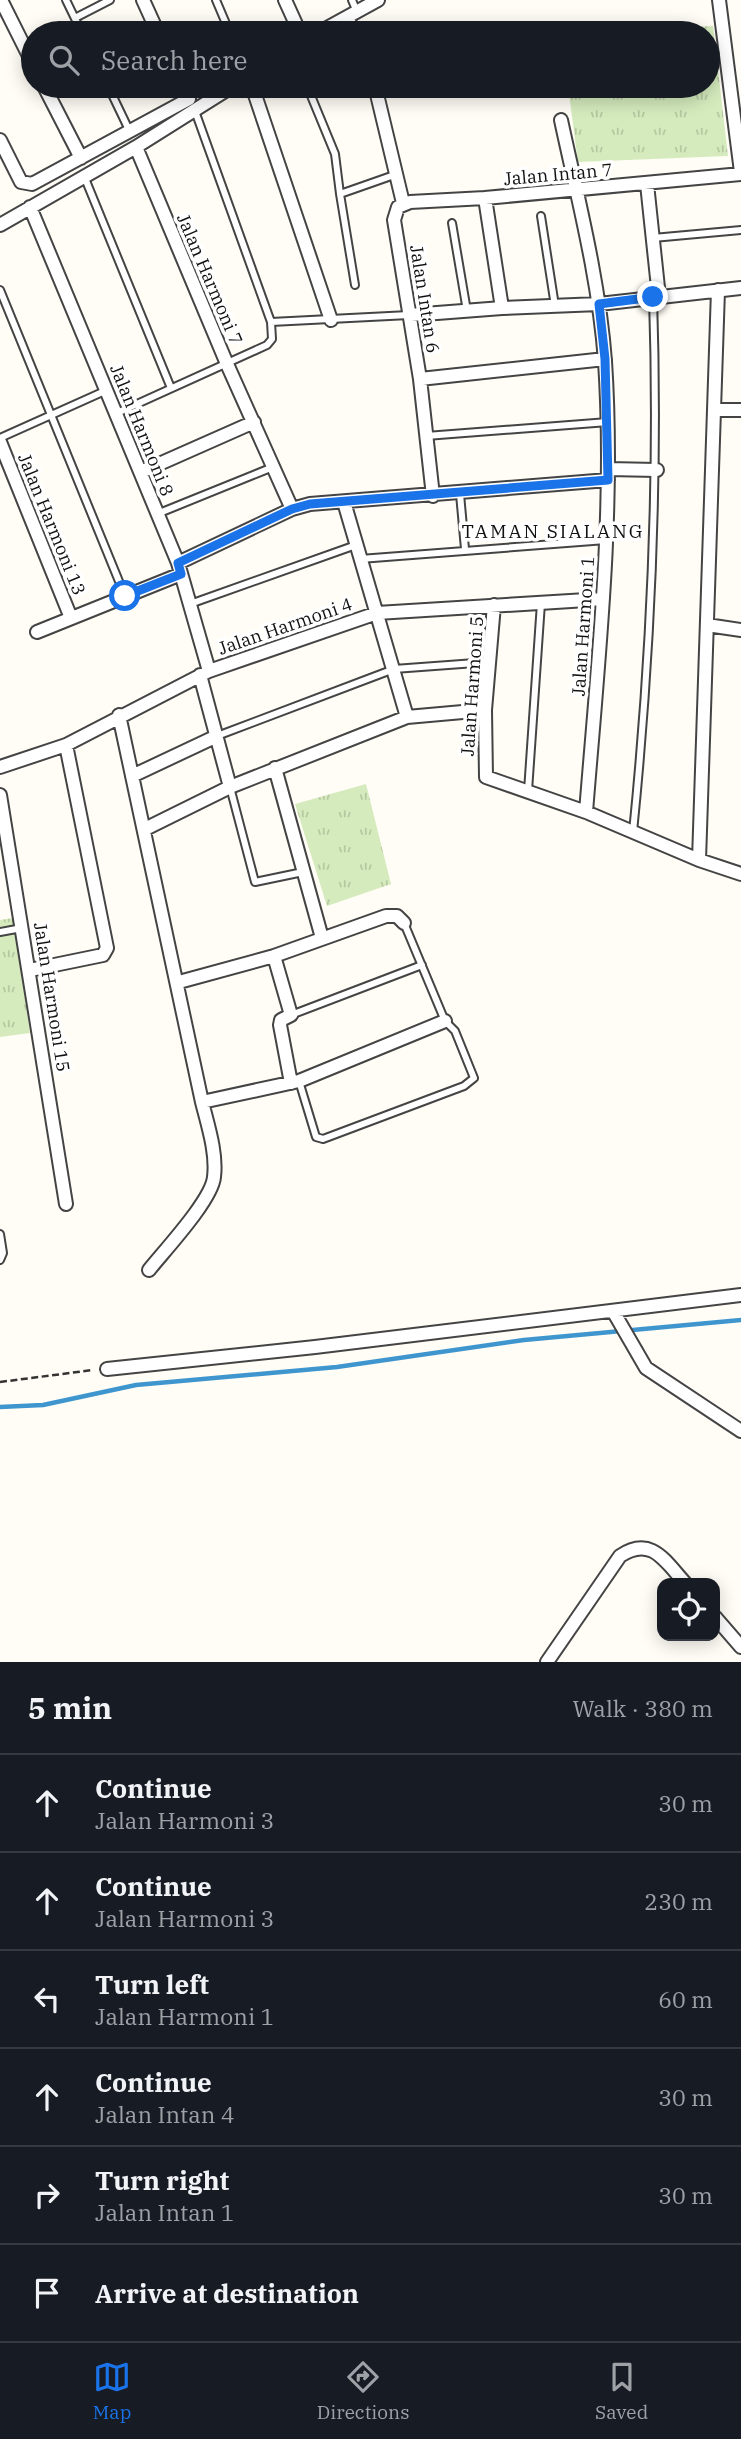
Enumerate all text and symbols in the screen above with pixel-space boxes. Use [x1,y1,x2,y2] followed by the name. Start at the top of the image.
[21,21,720,98] search box
[45,41,83,79] icon: search
[101,43,247,77] text: Search here
[503,158,613,190] street label: Jalan Intan 7
[172,210,248,348] street label: Jalan Harmoni 7
[405,243,445,355] street label: Jalan Intan 6
[637,281,668,312] route end
[105,361,179,499] street label: Jalan Harmoni 8
[13,450,91,598] street label: Jalan Harmoni 13
[462,519,644,543] district label: TAMAN SIALANG
[567,555,599,697] street label: Jalan Harmoni 1
[109,580,140,611] route start
[215,592,355,660] street label: Jalan Harmoni 4
[456,615,488,757] street label: Jalan Harmoni 5
[29,921,75,1073] street label: Jalan Harmoni 15
[657,1578,720,1641] map controls
[657,1578,720,1641] button: locate
[28,1688,112,1727] text: 5 min
[572,1693,713,1723] text: Walk · 380 m
[95,1771,212,1805] text: Continue
[28,1784,66,1822] icon: ahead
[658,1788,713,1818] text: 30 m
[95,1805,274,1835] text: Jalan Harmoni 3
[95,1869,212,1903] text: Continue
[28,1882,66,1920] icon: ahead
[644,1886,713,1916] text: 230 m
[95,1903,274,1933] text: Jalan Harmoni 3
[95,1967,209,2001] text: Turn left
[28,1980,66,2018] icon: left
[658,1984,713,2014] text: 60 m
[95,2001,274,2031] text: Jalan Harmoni 1
[95,2065,212,2099] text: Continue
[28,2078,66,2116] icon: ahead
[658,2082,713,2112] text: 30 m
[95,2099,235,2129] text: Jalan Intan 4
[95,2163,229,2197] text: Turn right
[28,2176,66,2214] icon: right
[658,2180,713,2210] text: 30 m
[95,2197,235,2227] text: Jalan Intan 1
[28,2274,66,2312] icon: arrive
[95,2276,359,2310] text: Arrive at destination
[93,2358,131,2424] tab: Map
[317,2358,410,2424] tab: Directions
[595,2358,648,2424] tab: Saved

